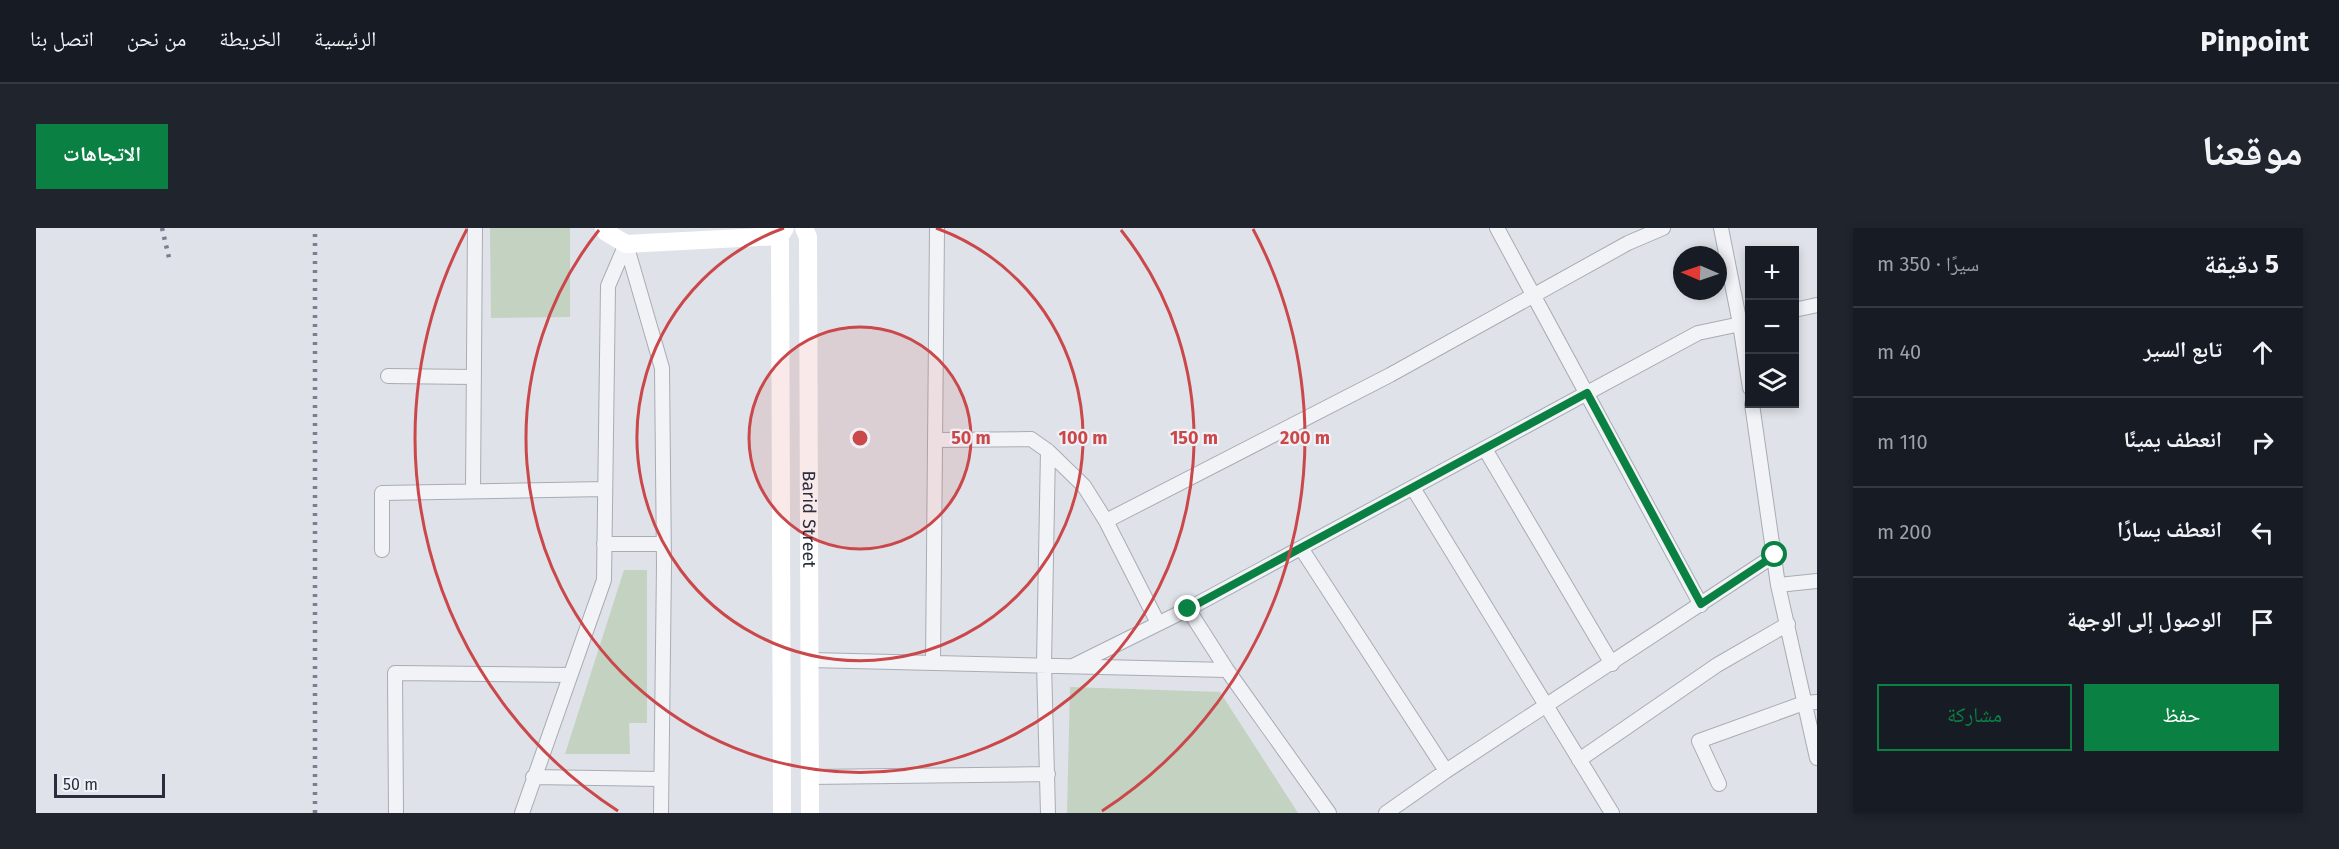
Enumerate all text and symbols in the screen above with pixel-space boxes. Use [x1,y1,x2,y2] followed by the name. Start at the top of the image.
[2200,25,2309,58] text: Pinpoint
[30,26,94,52] text: اتصل بنا
[127,26,186,52] text: من نحن
[219,26,281,52] text: الخريطة
[314,26,376,52] text: الرئيسية
[36,124,168,189] button: الاتجاهات
[2202,126,2303,176] text: موقعنا
[1673,246,1727,300] north arrow
[1745,246,1799,408] map controls
[1745,246,1799,300] button: +
[2204,249,2279,280] text: 5 دقيقة
[1877,252,1979,276] text: سيرًا · 350 m
[1745,300,1799,354] button: −
[2143,336,2222,363] text: تابع السير
[2246,336,2279,369] icon: ahead
[1877,340,1921,364] text: 40 m
[1745,354,1799,408] button: layers
[2123,426,2222,453] text: انعطف يمينًا
[2246,426,2279,459] icon: right
[951,427,991,449] text: 50 m
[1059,427,1107,449] text: 100 m
[1170,427,1218,449] text: 150 m
[1280,427,1330,449] text: 200 m
[850,428,870,448] centre of rings
[1877,430,1928,454] text: 110 m
[798,471,820,568] street label: Barid Street
[2117,516,2222,543] text: انعطف يسارًا
[2246,516,2279,549] icon: left
[1877,520,1932,544] text: 200 m
[1761,541,1787,567] route start
[1174,595,1200,621] route end
[2067,606,2222,633] text: الوصول إلى الوجهة
[2246,606,2279,639] icon: arrive
[1877,684,2072,751] button: مشاركة
[2084,684,2279,751] button: حفظ
[54,771,165,798] scale bar
[63,775,98,794] text: 50 m

